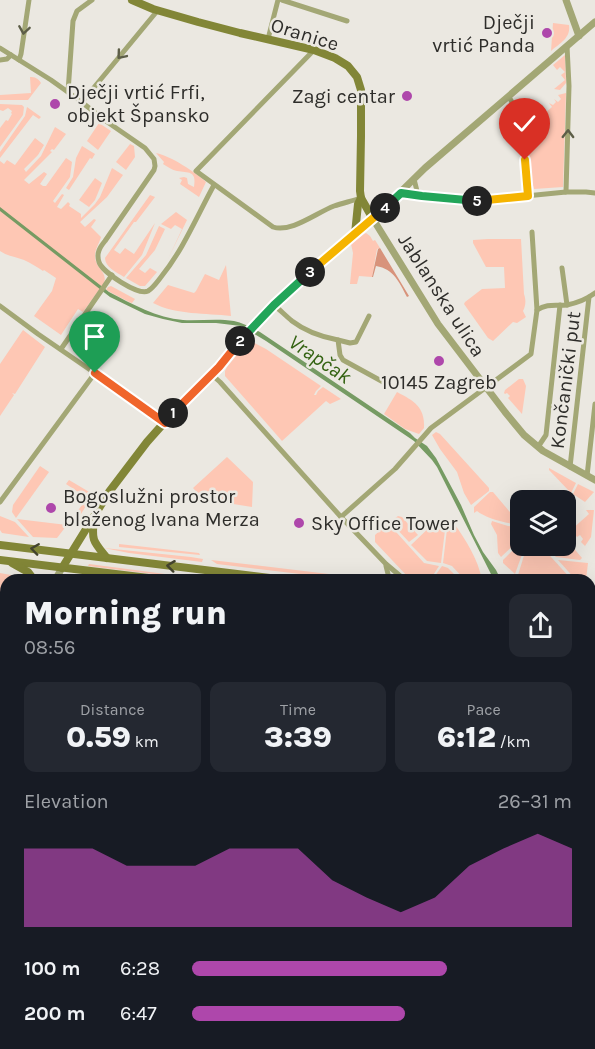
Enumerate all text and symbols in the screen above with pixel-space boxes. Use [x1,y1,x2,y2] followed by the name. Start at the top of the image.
[432,11,535,57] place label: Dječji vrtić Panda
[268,13,342,56] street label: Oranice
[19,25,31,35] one-way arrow
[540,26,554,40] marker: Dječji vrtić Panda
[117,48,128,59] one-way arrow
[67,81,209,127] place label: Dječji vrtić Frfi, objekt Špansko
[292,85,396,108] place label: Zagi centar
[400,89,414,103] marker: Zagi centar
[48,97,62,111] marker: Dječji vrtić Frfi, objekt Špansko
[499,98,550,160] pin
[508,107,541,140] icon: check
[562,129,574,138] one-way arrow
[462,186,492,216] pin: 5
[472,191,482,210] text: 5
[370,193,400,223] pin: 4
[380,198,390,217] text: 4
[393,229,490,361] street label: Jablanska ulica
[295,257,325,287] pin: 3
[305,262,315,281] text: 3
[546,310,585,450] street label: Končanički put
[69,311,120,373] pin
[78,320,111,353] icon: arrive
[225,326,255,356] pin: 2
[284,329,356,389] water label: Vrapčak
[235,331,245,350] text: 2
[432,354,446,368] marker: 10145 Zagreb
[381,371,497,394] place label: 10145 Zagreb
[158,398,188,428] pin: 1
[170,403,176,422] text: 1
[63,485,260,531] place label: Bogoslužni prostor blaženog Ivana Merza
[510,490,576,556] map controls
[510,490,576,556] button: layers
[44,501,58,515] marker: Bogoslužni prostor blaženog Ivana Merza
[311,512,458,535] place label: Sky Office Tower
[292,516,306,530] marker: Sky Office Tower
[31,544,40,556] one-way arrow
[167,560,176,573] one-way arrow
[24,594,227,632] text: Morning run
[509,594,572,657] button: share
[24,636,76,659] text: 08:56
[80,700,145,719] text: Distance
[280,700,316,719] text: Time
[467,700,501,719] text: Pace
[66,719,131,755] text: 0.59
[264,719,332,755] text: 3:39
[437,719,496,755] text: 6:12
[131,732,159,751] text: km
[496,732,531,751] text: /km
[24,790,109,813] text: Elevation
[498,790,572,813] text: 26–31 m
[24,957,80,980] text: 100 m
[120,957,160,980] text: 6:28
[24,1002,85,1025] text: 200 m
[120,1002,157,1025] text: 6:47

